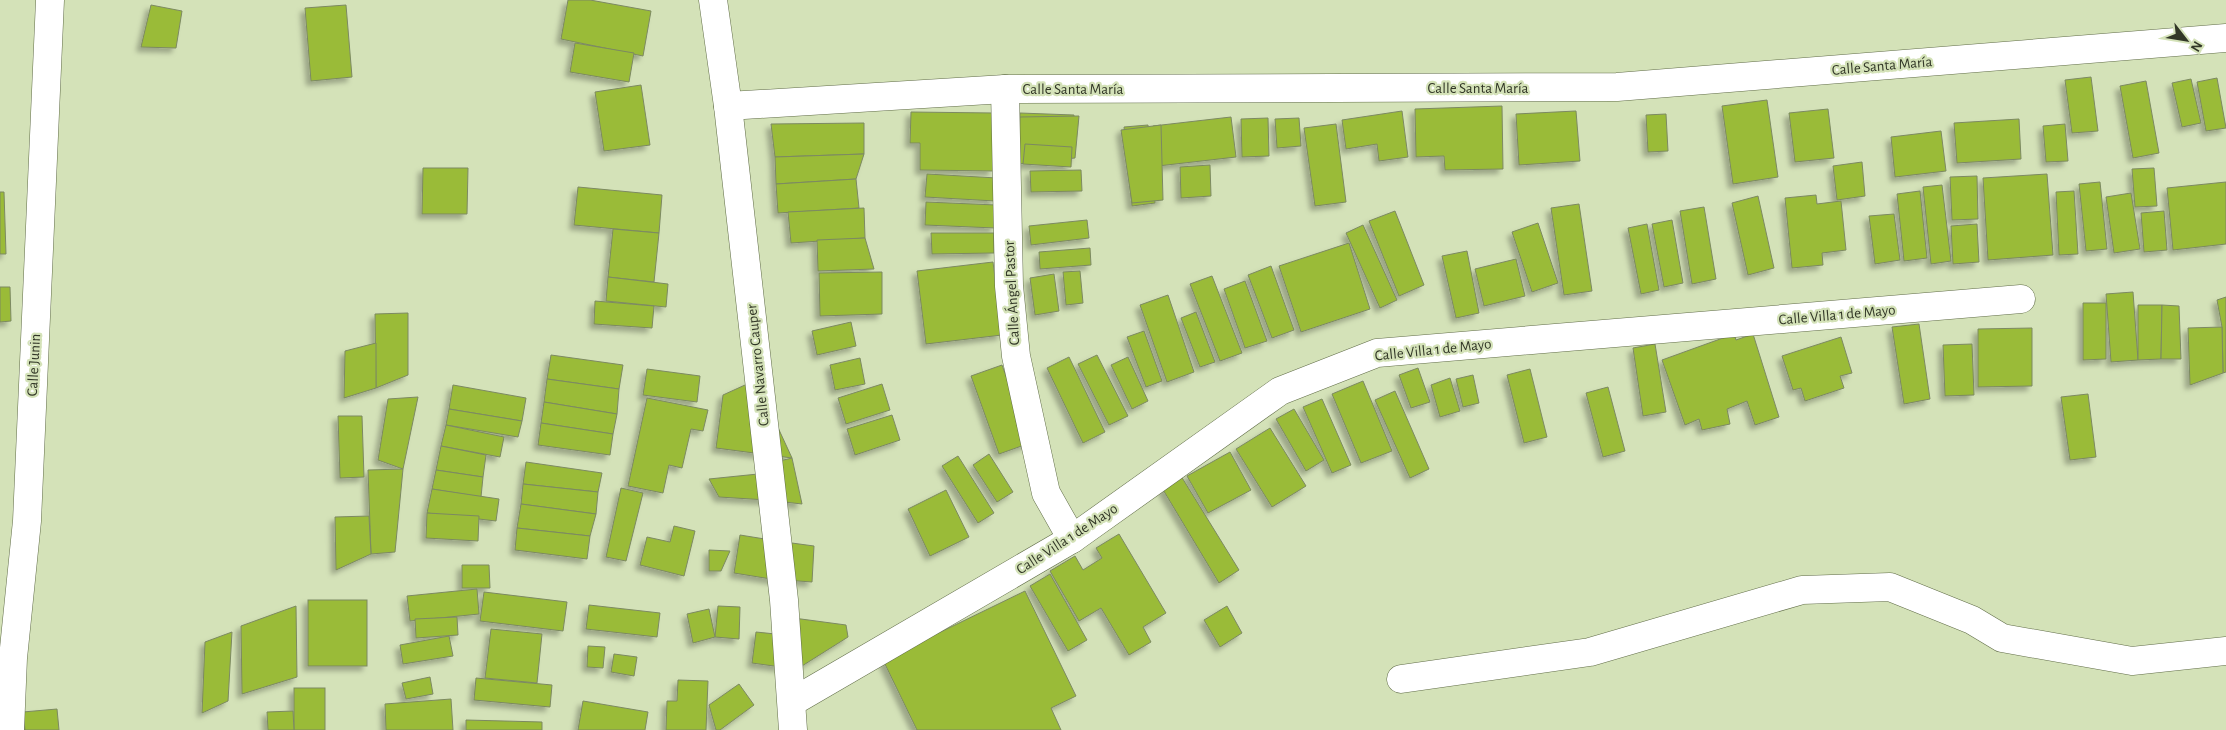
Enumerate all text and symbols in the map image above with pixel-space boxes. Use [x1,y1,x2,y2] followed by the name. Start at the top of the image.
[2161,15,2211,65] north arrow
[2188,38,2205,54] text: N
[1831,54,1933,78] street label: Calle Santa María
[1428,81,1529,96] street label: Calle Santa María
[1023,82,1124,97] street label: Calle Santa María
[1000,240,1022,346] street label: Calle Ángel Pastor
[1778,302,1896,328] street label: Calle Villa 1 de Mayo
[744,303,772,427] street label: Calle Navarro Cauper
[25,333,43,397] street label: Calle Junin
[1374,336,1492,364] street label: Calle Villa 1 de Mayo
[1014,501,1120,577] street label: Calle Villa 1 de Mayo

